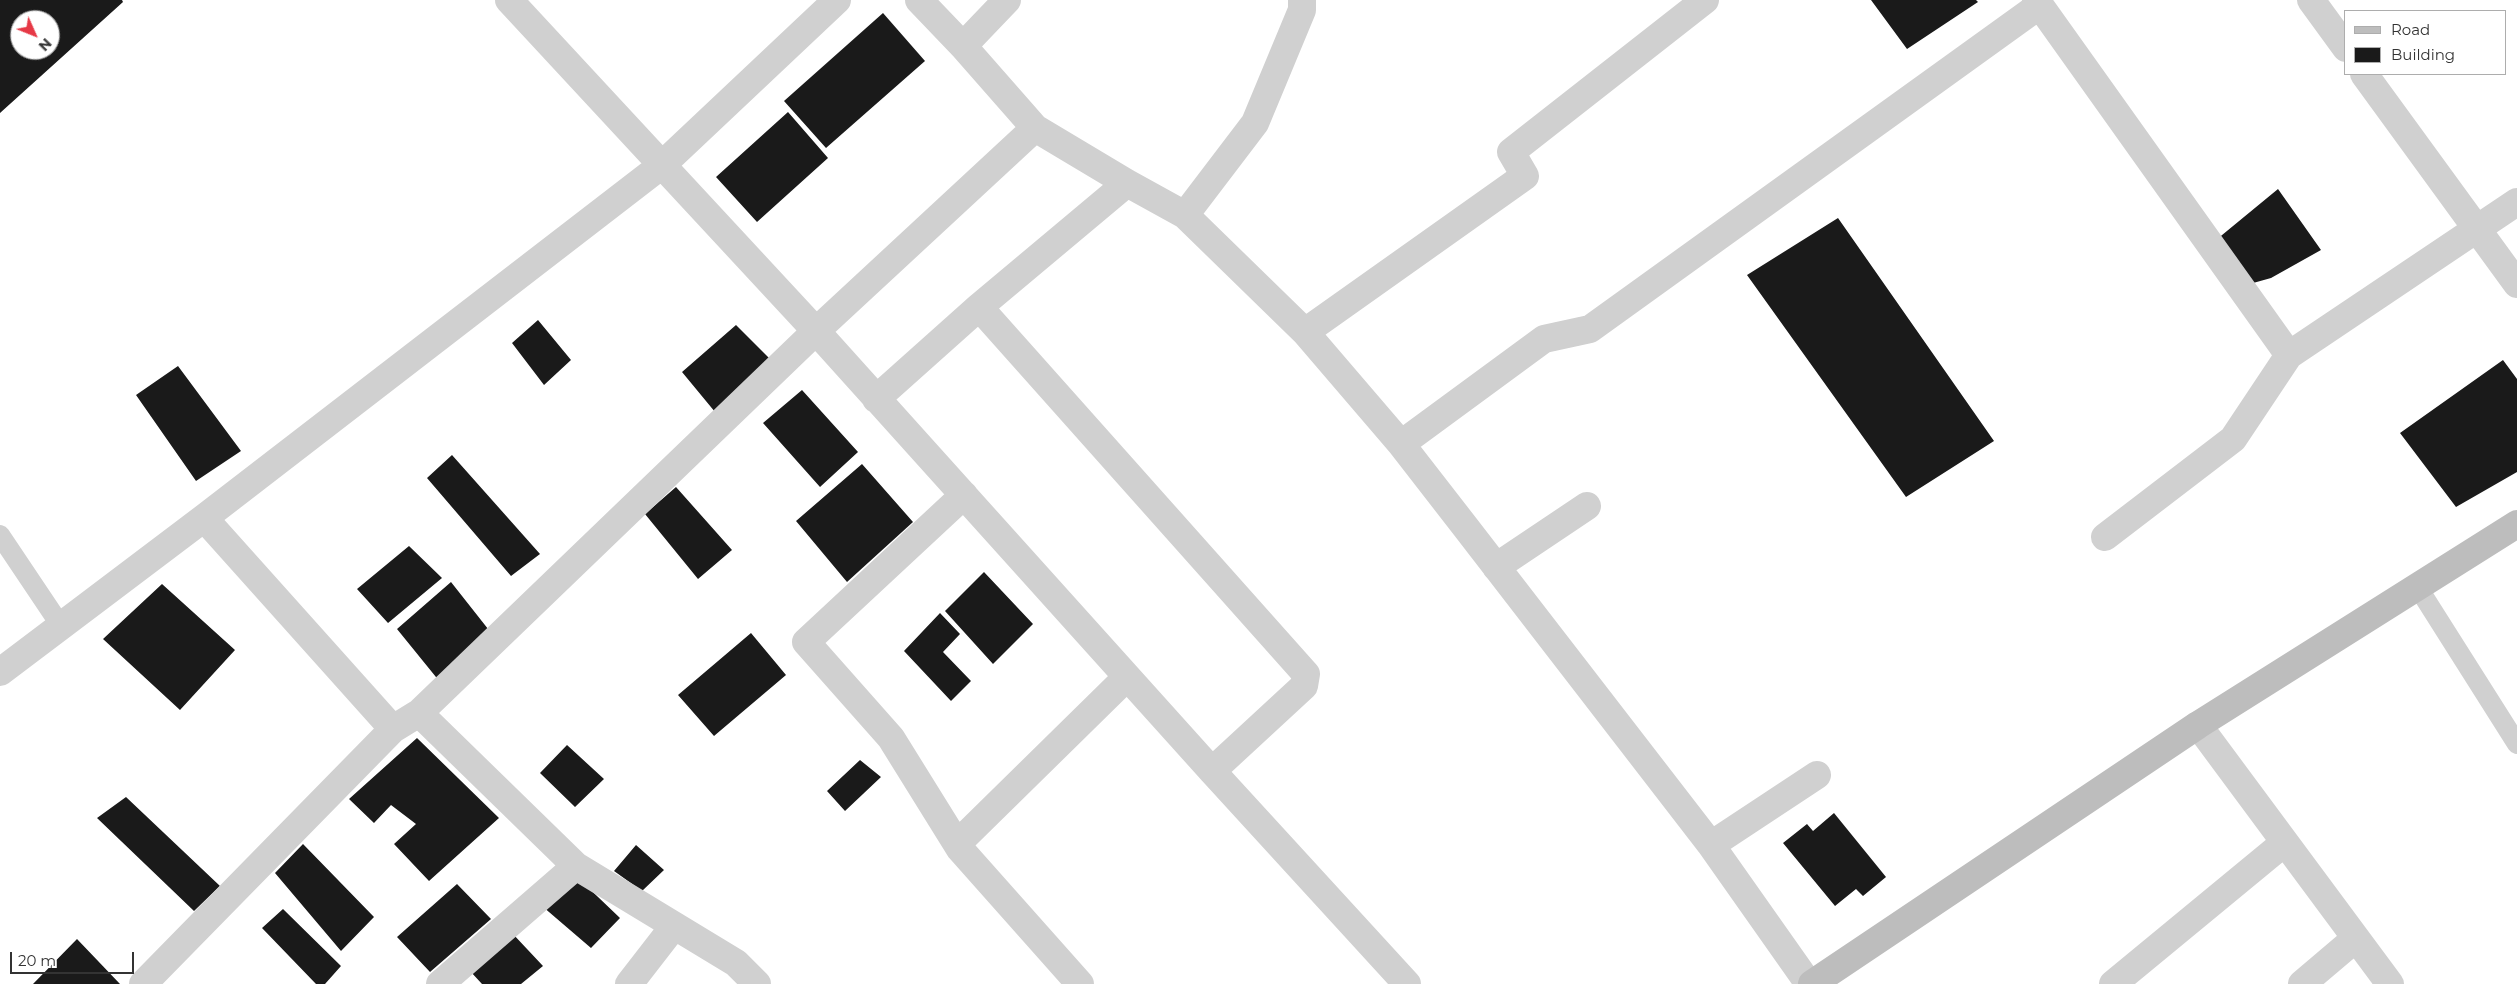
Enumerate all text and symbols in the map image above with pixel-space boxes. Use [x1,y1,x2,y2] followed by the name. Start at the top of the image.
[10,10,60,60] north arrow
[2344,10,2507,75] legend
[2391,20,2430,39] text: Road
[35,34,55,55] text: N
[2391,45,2455,64] text: Building
[12,942,136,974] scale bar
[18,951,56,970] text: 20 m

